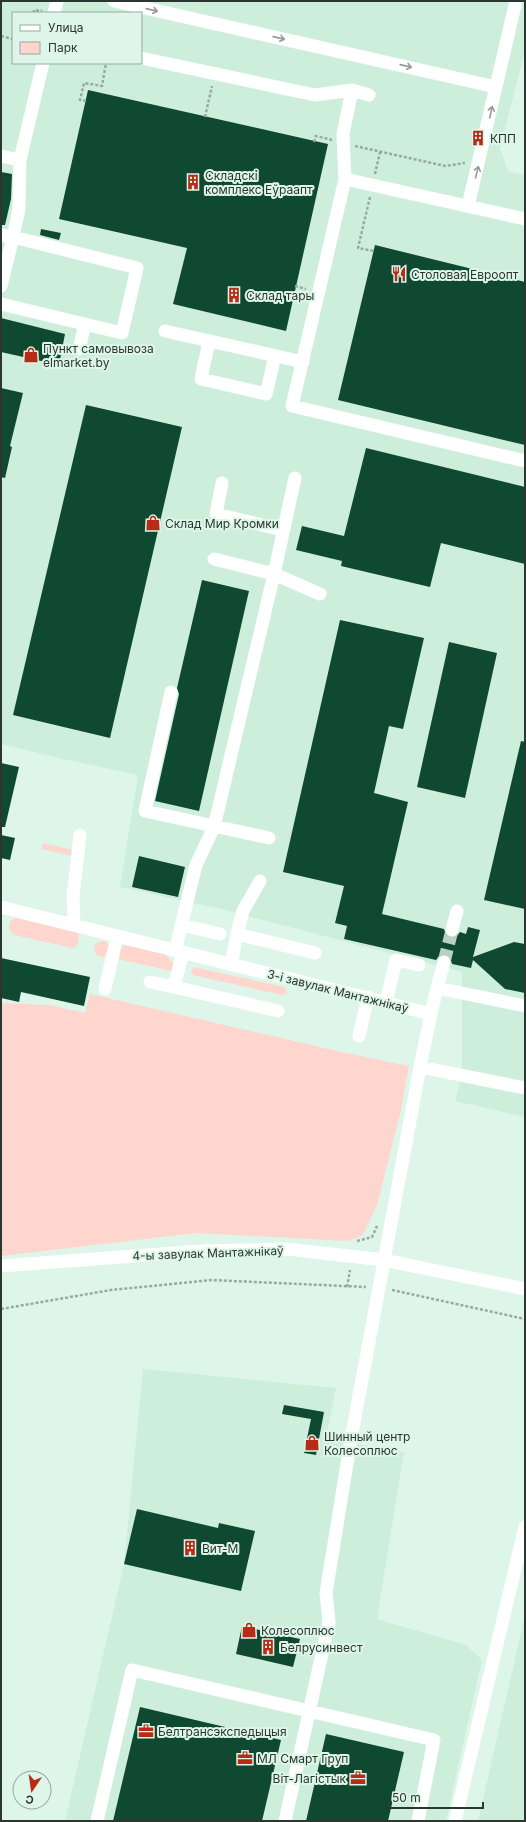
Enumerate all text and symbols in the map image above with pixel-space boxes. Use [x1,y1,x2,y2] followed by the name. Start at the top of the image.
[145,6,158,14] one-way arrow
[12,12,142,64] legend
[48,20,83,35] text: Улица
[272,35,285,42] one-way arrow
[48,40,78,55] text: Парк
[399,63,412,71] one-way arrow
[487,106,495,119] one-way arrow
[469,129,487,147] building icon: КПП
[490,131,516,146] place label: КПП
[473,165,481,178] one-way arrow
[205,168,313,197] place label: Складскі комплекс Еўраапт
[184,173,202,191] building icon: Складскі комплекс Еўраапт
[390,265,408,283] restaurant icon: Столовая Евроопт
[411,267,519,282] place label: Столовая Евроопт
[225,286,243,304] building icon: Склад тары
[246,288,314,303] place label: Склад тары
[43,341,154,370] place label: Пункт самовывоза elmarket.by
[22,346,40,364] shop icon: Пункт самовывоза elmarket.by
[144,514,162,532] shop icon: Склад Мир Кромки
[165,516,279,531] place label: Склад Мир Кромки
[266,966,410,1016] street label: 3-і завулак Мантажнікаў
[132,1243,284,1263] street label: 4-ы завулак Мантажнікаў
[324,1429,410,1458] place label: Шинный центр Колесоплюс
[303,1434,321,1452] shop icon: Шинный центр Колесоплюс
[181,1539,199,1557] building icon: Вит-М
[202,1541,238,1556] place label: Вит-М
[240,1621,258,1639] shop icon: Колесоплюс
[261,1623,335,1638] place label: Колесоплюс
[259,1638,277,1656] building icon: Белрусинвест
[280,1640,363,1655] place label: Белрусинвест
[137,1722,155,1740] office icon: Белтрансэкспедыцыя
[158,1724,287,1739] place label: Белтрансэкспедыцыя
[236,1749,254,1767] office icon: МЛ Смарт Груп
[257,1751,348,1766] place label: МЛ Смарт Груп
[349,1769,367,1787] office icon: Віт-Лагістык
[12,1770,52,1810] north arrow
[273,1771,346,1786] place label: Віт-Лагістык
[386,1784,483,1810] scale bar
[392,1790,421,1805] text: 50 m
[24,1792,35,1807] text: С

